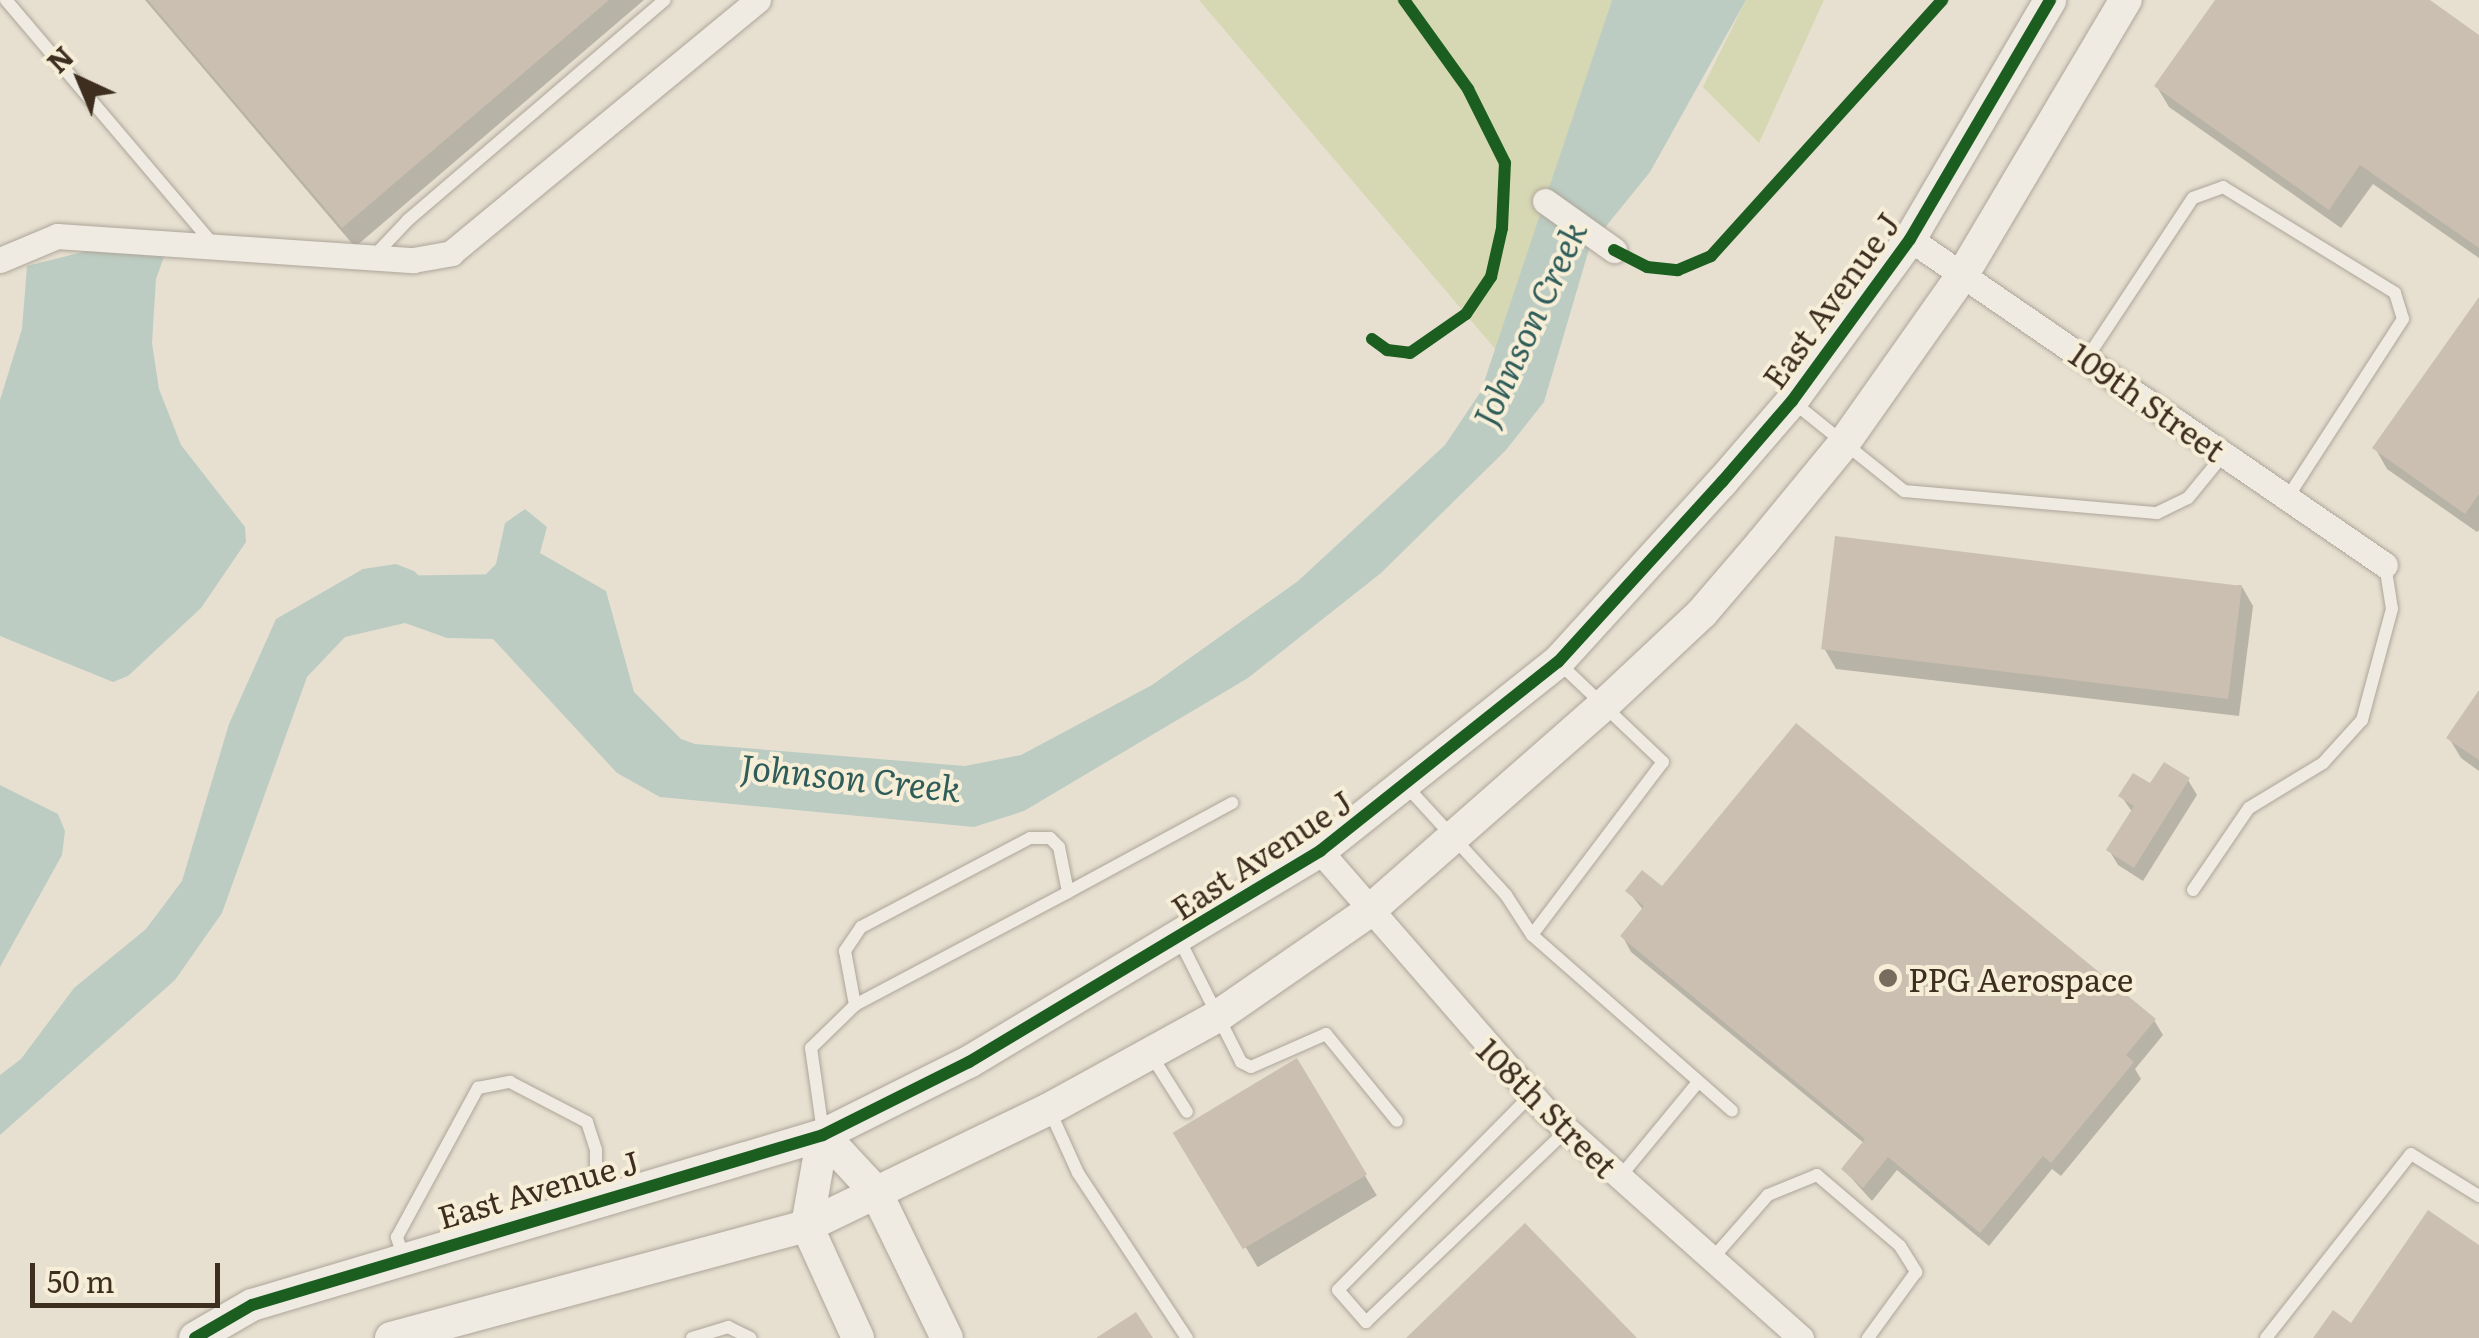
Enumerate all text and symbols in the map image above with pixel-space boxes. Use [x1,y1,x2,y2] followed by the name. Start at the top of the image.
[30,30,130,130] north arrow
[36,35,82,82] text: N
[1754,205,1906,395] street label: East Avenue J
[1462,214,1594,432] water label: Johnson Creek
[2063,334,2233,468] street label: 109th Street
[739,744,963,808] water label: Johnson Creek
[1164,781,1358,927] street label: East Avenue J
[1908,959,2133,997] place label: PPG Aerospace
[1877,967,1899,989] marker: PPG Aerospace
[1470,1029,1626,1185] street label: 108th Street
[433,1141,643,1235] street label: East Avenue J
[35,1243,225,1305] scale bar
[47,1258,115,1302] text: 50 m

